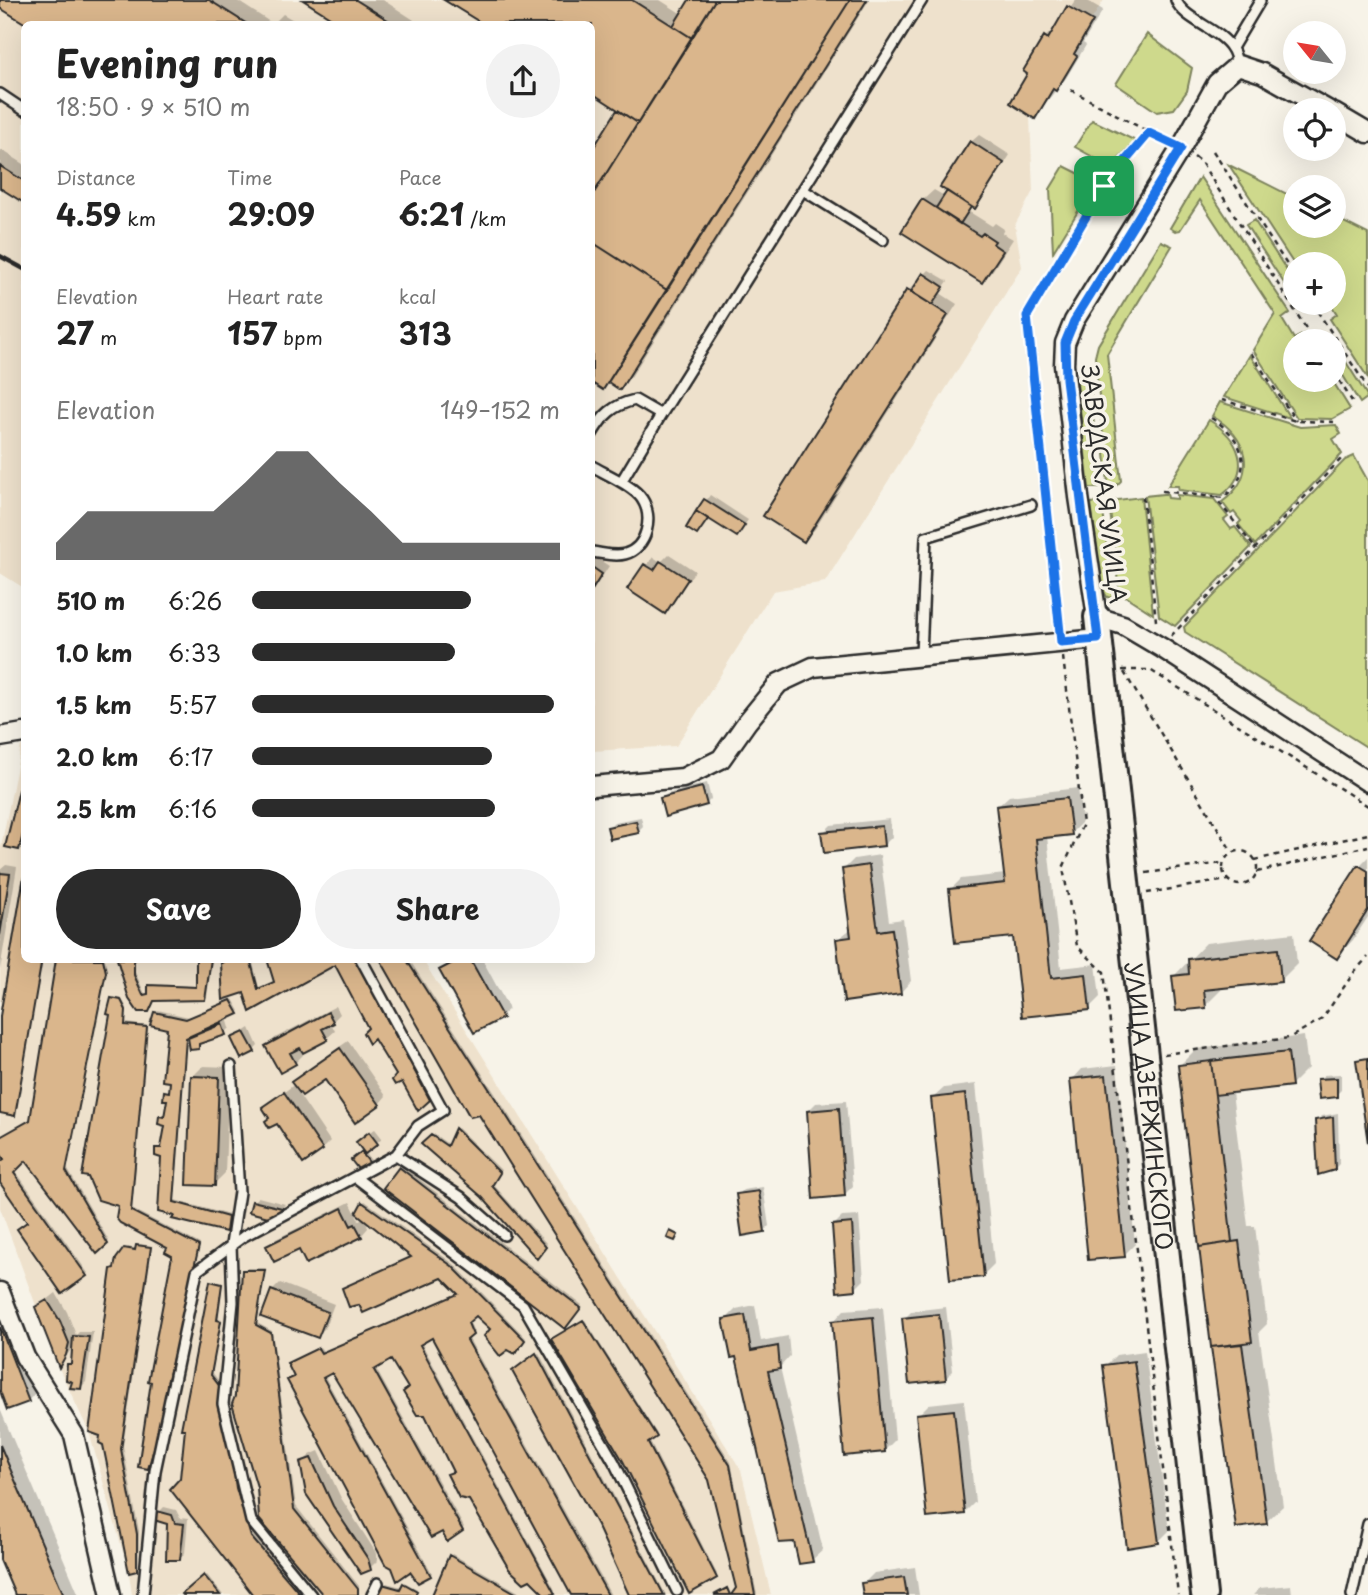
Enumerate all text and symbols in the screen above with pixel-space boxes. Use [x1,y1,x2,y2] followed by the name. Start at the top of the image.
[1283,21,1346,84] north arrow
[1283,21,1346,392] map controls
[56,34,278,91] text: Evening run
[486,44,560,118] button: share
[56,89,250,124] text: 18:50 · 9 × 510 m
[1283,98,1346,161] button: locate
[1074,156,1134,216] pin
[56,163,136,191] text: Distance
[227,163,272,191] text: Time
[399,163,442,191] text: Pace
[1085,167,1123,205] icon: arrive
[1283,175,1346,238] button: layers
[56,191,121,236] text: 4.59
[227,191,315,236] text: 29:09
[399,191,464,236] text: 6:21
[121,204,156,232] text: km
[464,204,507,232] text: /km
[1283,252,1346,315] button: +
[56,282,138,310] text: Elevation
[227,282,323,310] text: Heart rate
[399,282,437,310] text: kcal
[56,310,94,355] text: 27
[227,310,277,355] text: 157
[399,310,452,355] text: 313
[94,323,117,351] text: m
[277,323,323,351] text: bpm
[1283,329,1346,392] button: −
[1073,362,1137,606] street label: ЗАВОДСКАЯ УЛИЦА
[56,392,155,427] text: Elevation
[440,392,560,427] text: 149–152 m
[56,583,125,618] text: 510 m
[168,583,222,618] text: 6:26
[56,635,133,670] text: 1.0 km
[168,635,221,670] text: 6:33
[56,687,132,722] text: 1.5 km
[168,687,217,722] text: 5:57
[56,739,138,774] text: 2.0 km
[168,739,213,774] text: 6:17
[56,791,136,826] text: 2.5 km
[168,791,217,826] text: 6:16
[56,869,301,949] button: Save
[315,869,560,949] button: Share
[1117,960,1184,1252] street label: УЛИЦА ДЗЕРЖИНСКОГО

